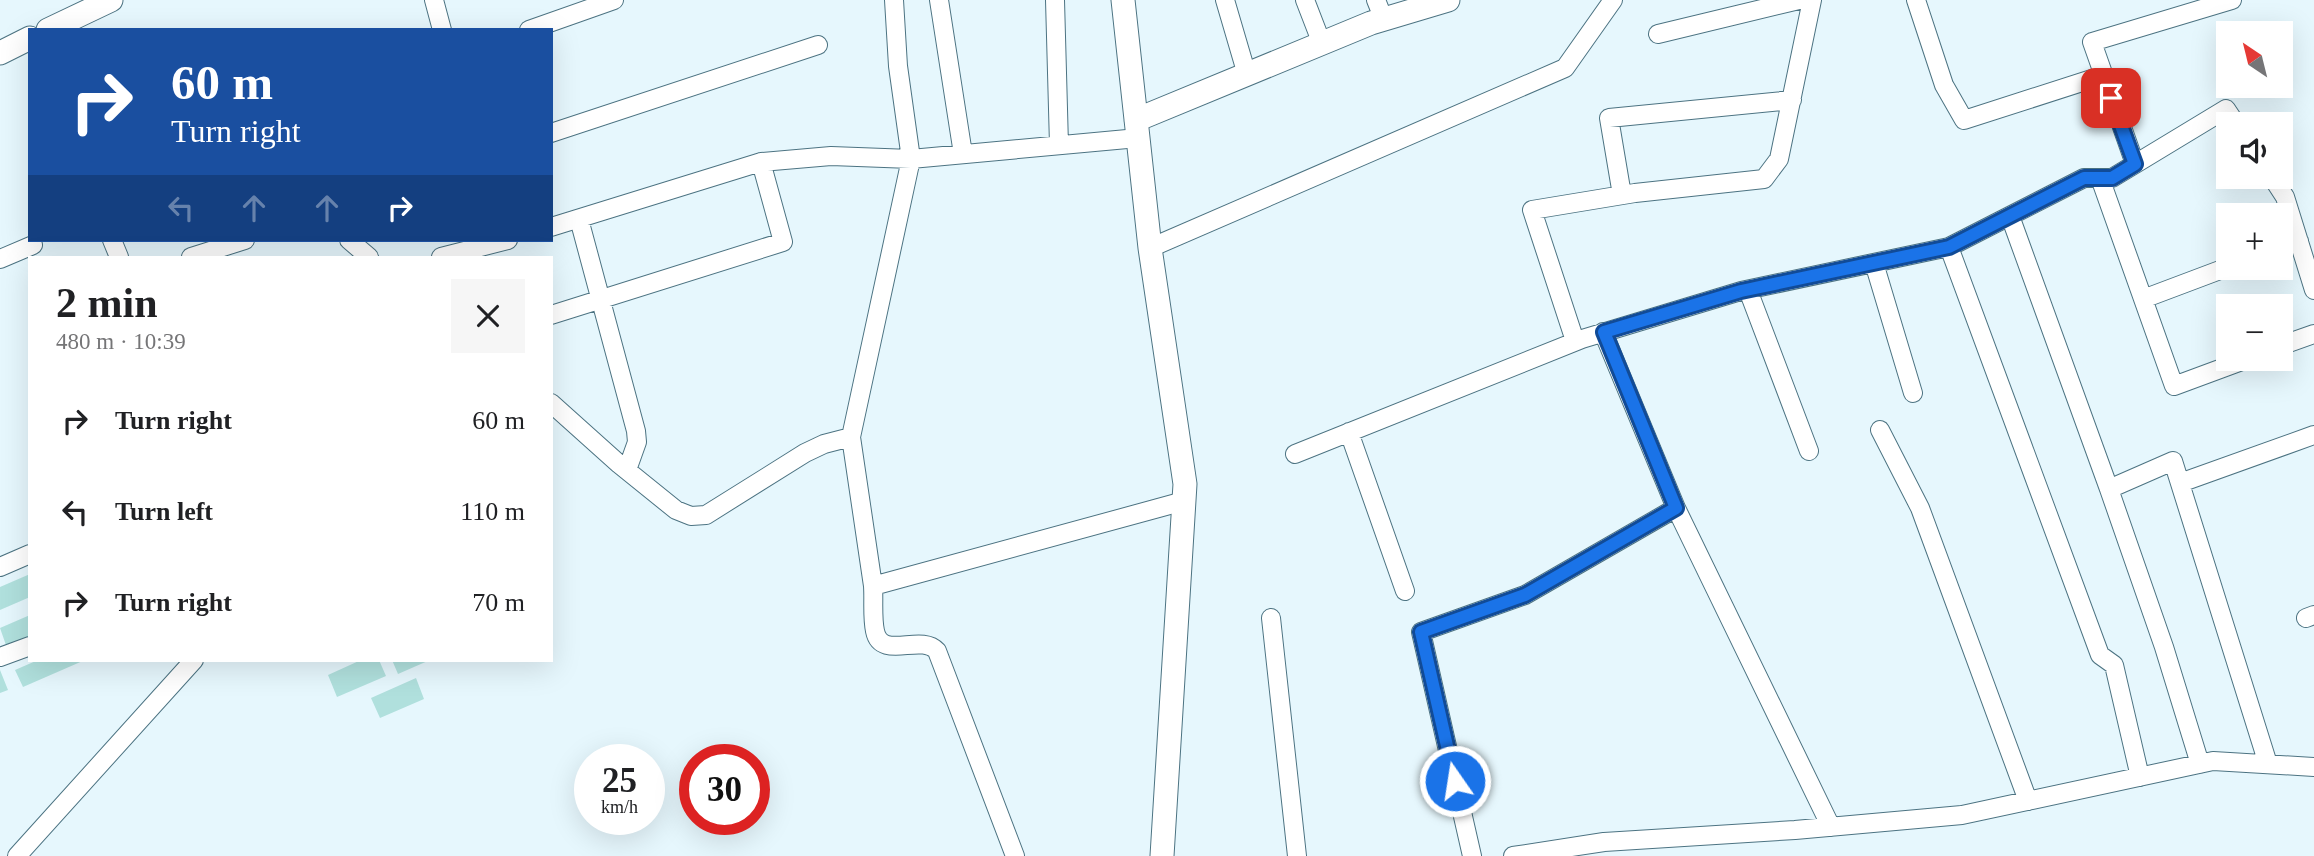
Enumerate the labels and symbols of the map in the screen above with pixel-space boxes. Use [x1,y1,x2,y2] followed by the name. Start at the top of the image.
[2216,21,2292,98] north arrow
[2081,68,2141,128] pin
[679,744,770,835] speed limit sign: 30
[1418,744,1492,818] position arrow

